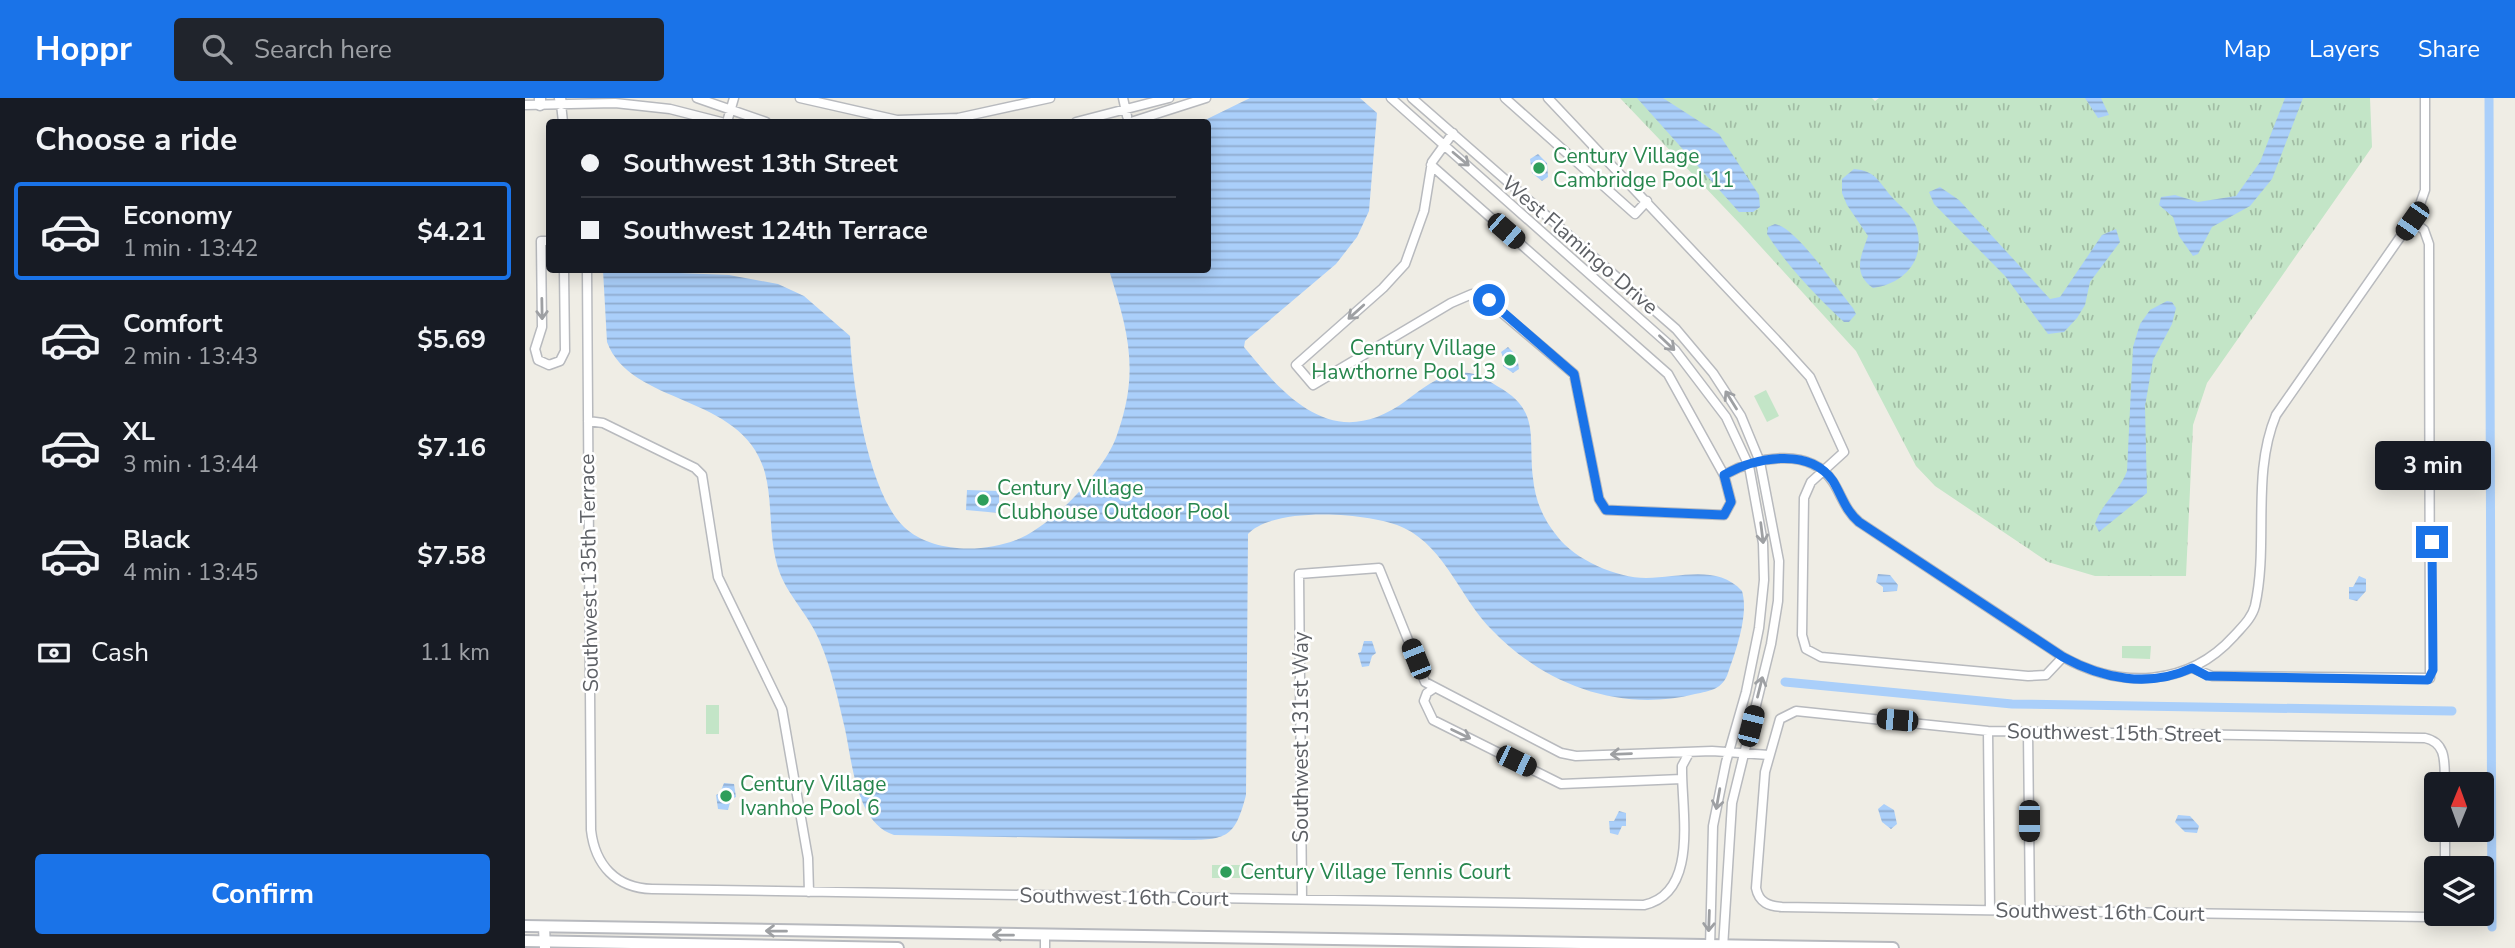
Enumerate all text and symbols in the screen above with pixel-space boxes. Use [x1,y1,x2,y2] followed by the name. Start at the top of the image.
[174,18,664,81] search box
[35,27,132,72] text: Hoppr
[198,30,236,68] icon: search
[254,32,392,67] text: Search here
[2224,33,2271,65] text: Map
[2309,33,2380,65] text: Layers
[2418,33,2480,65] text: Share
[35,118,237,161] text: Choose a ride
[1553,142,1735,194] place label: Century Village Cambridge Pool 11
[623,146,898,181] text: Southwest 13th Street
[1451,151,1469,167] one-way arrow
[1531,160,1547,176] marker: Century Village Cambridge Pool 11
[1496,169,1664,321] street label: West Flamingo Drive
[123,198,232,233] text: Economy
[2392,198,2433,244] car
[39,200,102,263] icon: car
[1484,209,1529,253] car
[623,213,928,248] text: Southwest 124th Terrace
[417,214,486,249] text: $4.21
[123,233,258,264] text: 1 min · 13:42
[1473,284,1505,316] route start
[535,298,549,321] one-way arrow
[1348,303,1365,320] one-way arrow
[123,306,223,341] text: Comfort
[39,308,102,371] icon: car
[417,322,486,357] text: $5.69
[1311,334,1496,386] place label: Century Village Hawthorne Pool 13
[1659,334,1676,351] one-way arrow
[123,341,258,372] text: 2 min · 13:43
[1502,352,1518,368] marker: Century Village Hawthorne Pool 13
[1723,391,1737,411] one-way arrow
[123,414,155,449] text: XL
[39,416,102,479] icon: car
[417,430,486,465] text: $7.16
[2374,440,2490,490] callout: 3 min
[123,449,258,480] text: 3 min · 13:44
[2403,450,2463,481] text: 3 min
[573,454,605,692] street label: Southwest 135th Terrace
[997,474,1230,526] place label: Century Village Clubhouse Outdoor Pool
[975,492,991,508] marker: Century Village Clubhouse Outdoor Pool
[1755,521,1768,544] one-way arrow
[123,522,190,557] text: Black
[39,524,102,587] icon: car
[2416,526,2448,558] route end
[417,538,486,573] text: $7.58
[123,557,258,588] text: 4 min · 13:45
[1287,631,1315,843] street label: Southwest 131st Way
[35,634,73,672] icon: cash
[91,635,149,670] text: Cash
[1399,636,1434,682] car
[420,637,490,668] text: 1.1 km
[1754,676,1767,698] one-way arrow
[1736,703,1767,749] car
[1876,708,1919,732] car
[2007,717,2222,749] street label: Southwest 15th Street
[1450,728,1471,741] one-way arrow
[1493,742,1540,780] car
[1610,748,1633,761] one-way arrow
[740,770,886,822] place label: Century Village Ivanhoe Pool 6
[2424,772,2494,842] north arrow
[2424,772,2494,926] map controls
[1711,787,1725,810] one-way arrow
[718,788,734,804] marker: Century Village Ivanhoe Pool 6
[2019,800,2040,842] car
[35,854,490,934] button: Confirm
[2424,856,2494,926] button: layers
[1240,858,1511,886] place label: Century Village Tennis Court
[1218,864,1234,880] marker: Century Village Tennis Court
[1019,881,1229,913] street label: Southwest 16th Court
[1995,896,2205,928] street label: Southwest 16th Court
[1702,910,1715,933] one-way arrow
[765,925,788,938] one-way arrow
[992,928,1015,942] one-way arrow

